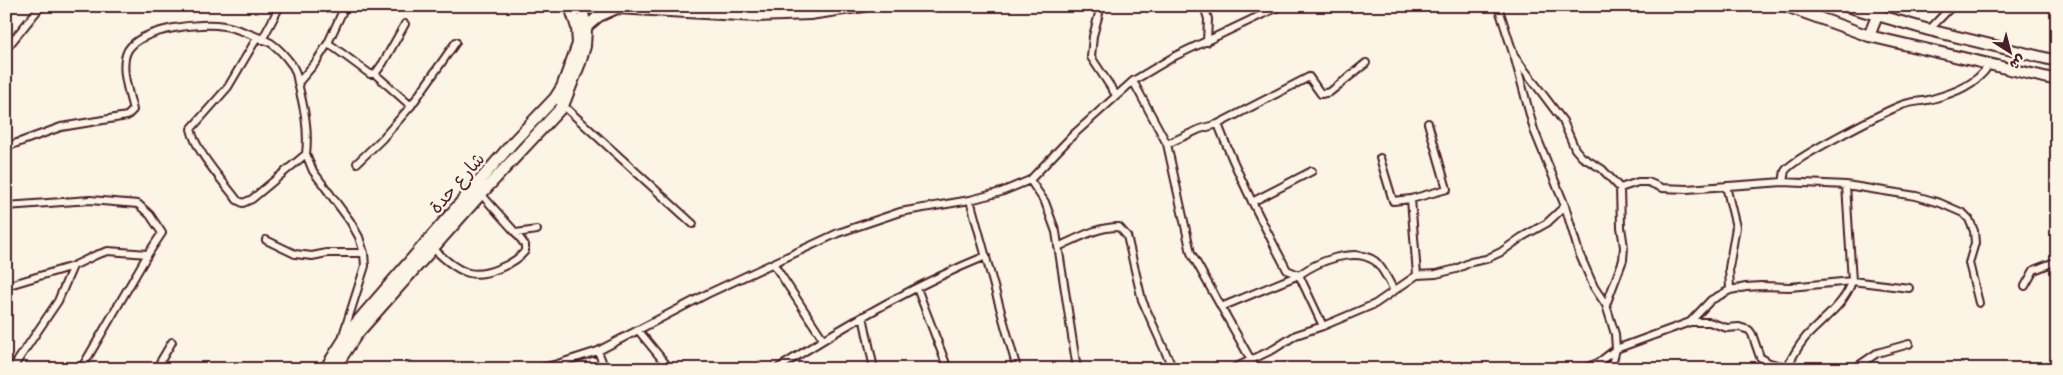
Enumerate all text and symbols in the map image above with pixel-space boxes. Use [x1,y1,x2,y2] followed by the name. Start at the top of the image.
[1986,28,2036,78] north arrow
[2006,51,2029,74] text: ش
[425,148,490,219] street label: شارع حدة

